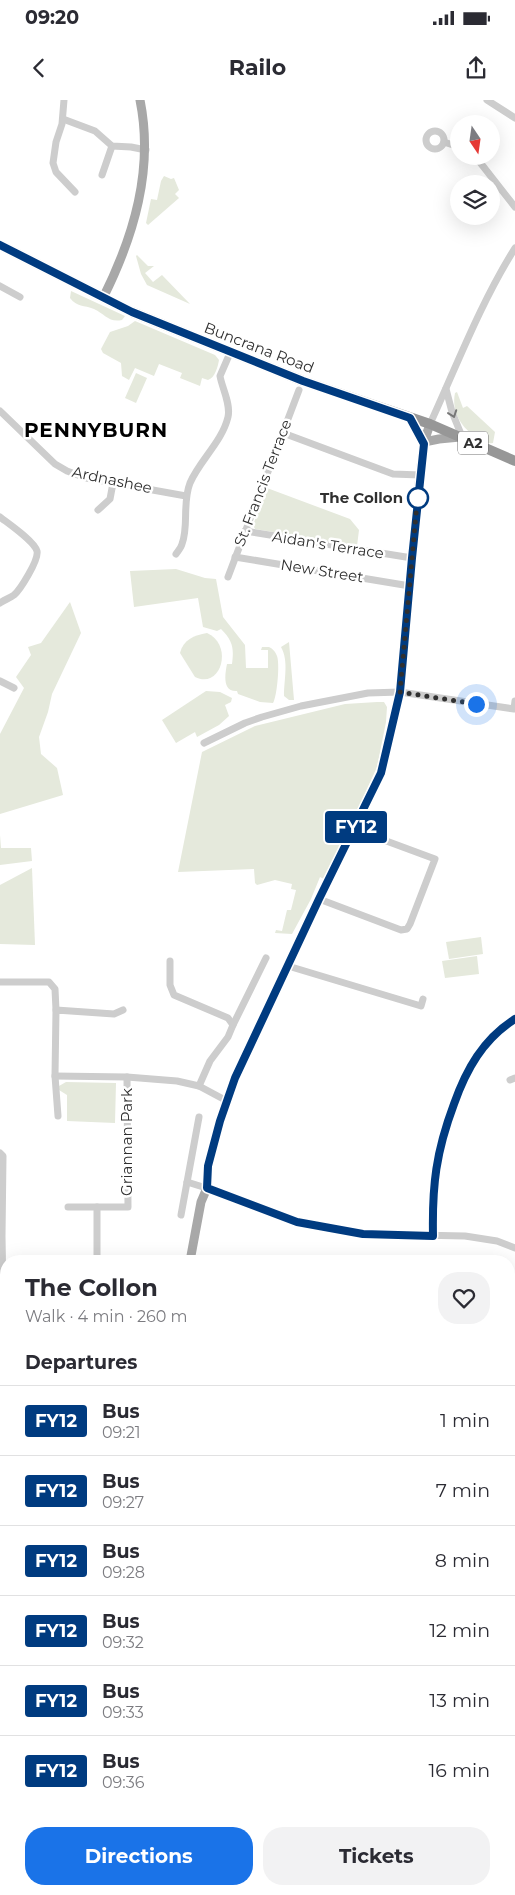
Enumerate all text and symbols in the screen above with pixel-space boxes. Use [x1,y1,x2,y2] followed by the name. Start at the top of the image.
[25,6,79,29] text: 09:20
[25,54,53,82] icon: back
[229,54,286,81] text: Railo
[462,54,490,82] icon: share
[450,115,500,165] north arrow
[450,115,500,225] map controls
[450,175,500,225] button: layers
[201,318,317,377] street label: Buncrana Road
[447,409,457,418] one-way arrow
[230,417,295,549] street label: St. Francis Terrace
[24,418,168,442] district label: PENNYBURN
[458,432,488,454] road number: A2
[70,462,154,497] street label: Ardnashee
[407,487,429,509] marker: The Collon
[320,488,403,507] place label: The Collon
[271,526,385,563] street label: Aidan's Terrace
[279,555,365,586] street label: New Street
[464,692,489,717] your location
[321,811,391,843] line badge: FY12
[335,816,377,838] text: FY12
[117,1088,136,1196] street label: Griannan Park
[438,1272,490,1324] button: heart
[25,1273,158,1302] text: The Collon
[25,1307,187,1326] text: Walk · 4 min · 260 m
[25,1351,137,1374] text: Departures
[102,1400,140,1423] text: Bus
[440,1409,490,1432] text: 1 min
[35,1410,77,1432] text: FY12
[102,1423,141,1442] text: 09:21
[102,1470,140,1493] text: Bus
[436,1479,490,1502] text: 7 min
[35,1480,77,1502] text: FY12
[102,1493,144,1512] text: 09:27
[102,1540,140,1563] text: Bus
[435,1549,490,1572] text: 8 min
[35,1550,77,1572] text: FY12
[102,1563,145,1582] text: 09:28
[102,1610,140,1633] text: Bus
[429,1619,490,1642] text: 12 min
[35,1620,77,1642] text: FY12
[102,1633,144,1652] text: 09:32
[102,1680,140,1703] text: Bus
[429,1689,490,1712] text: 13 min
[35,1690,77,1712] text: FY12
[102,1703,144,1722] text: 09:33
[102,1750,140,1773] text: Bus
[428,1759,490,1782] text: 16 min
[35,1760,77,1782] text: FY12
[102,1773,145,1792] text: 09:36
[25,1827,253,1885] button: Directions
[263,1827,490,1885] button: Tickets

